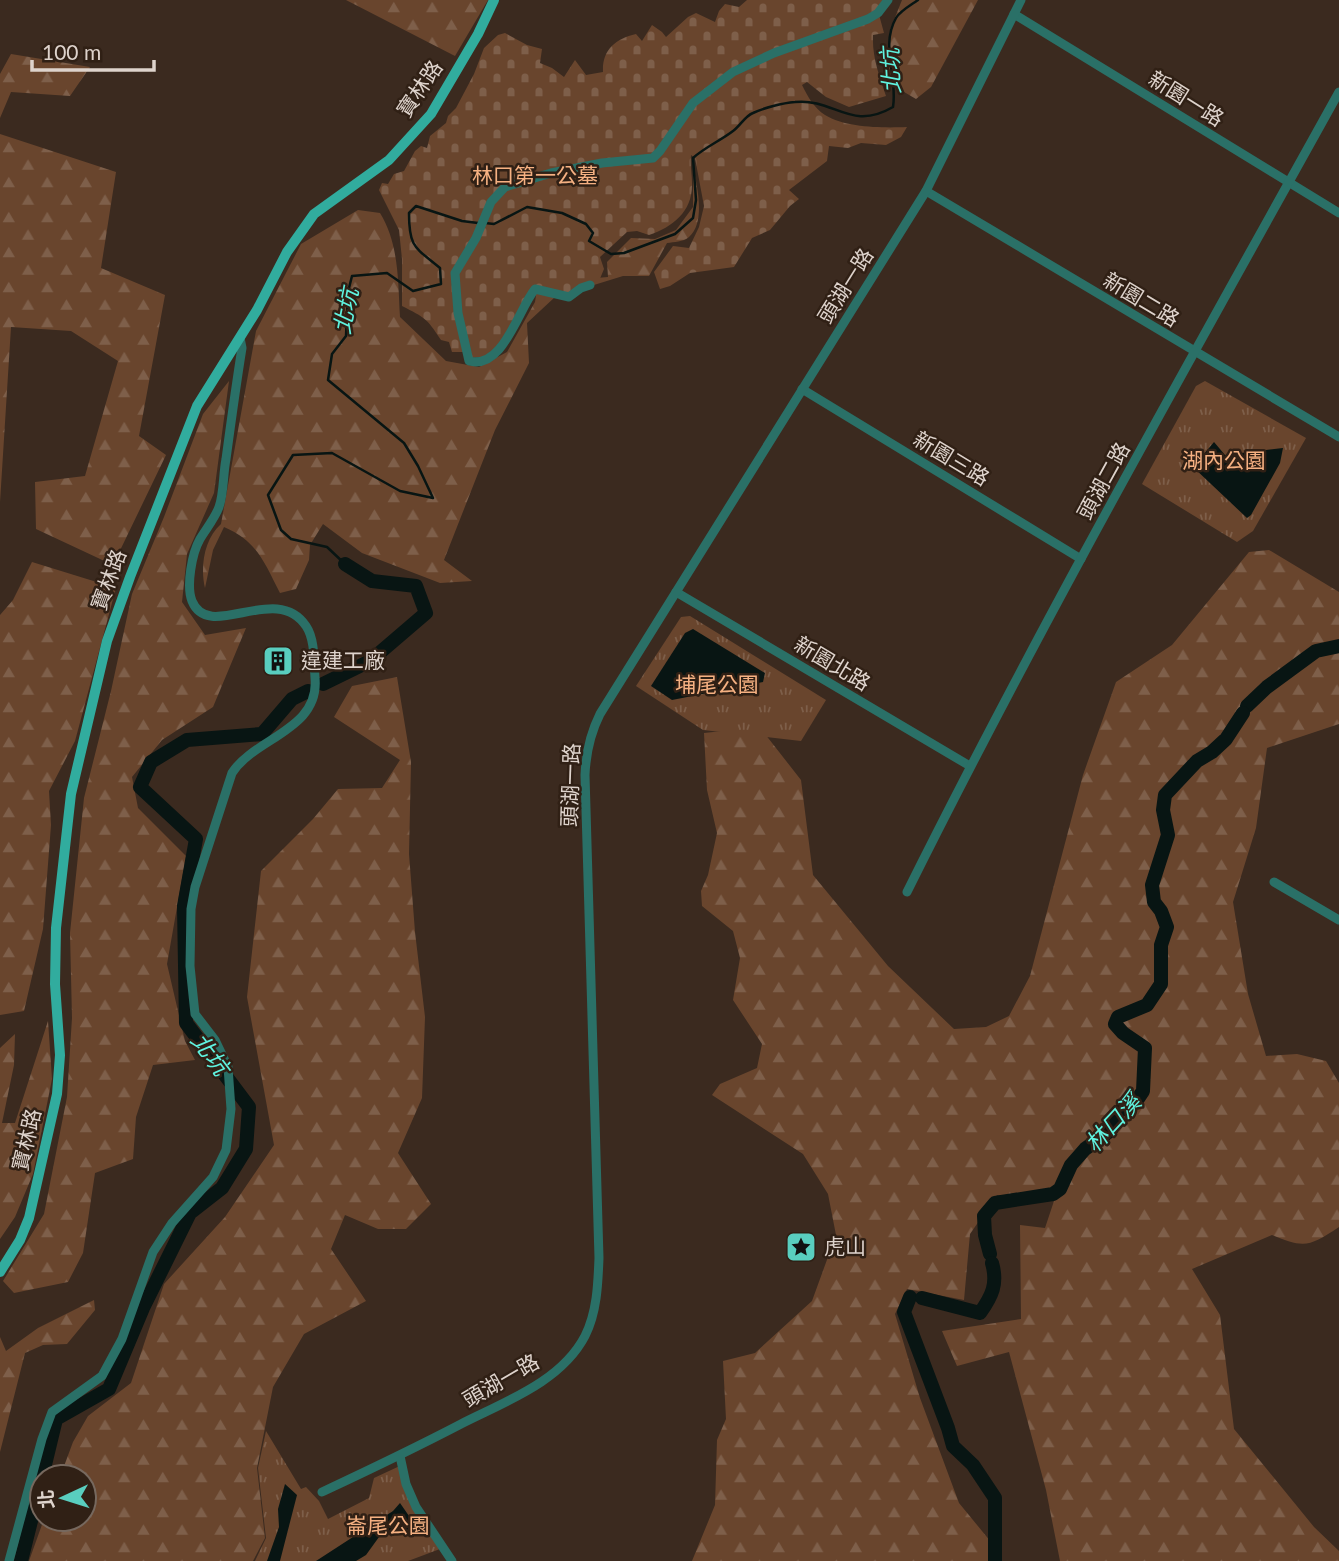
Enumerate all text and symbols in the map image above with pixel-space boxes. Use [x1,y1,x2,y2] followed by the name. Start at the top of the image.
[32,28,154,72] scale bar
[42,39,101,64] text: 100 m
[875,44,905,95] water label: 北坑
[391,55,447,121] street label: 寶林路
[1145,65,1229,131] street label: 新園一路
[472,162,598,187] park label: 林口第一公墓
[812,243,878,327] street label: 頭湖一路
[1099,266,1184,331] street label: 新園二路
[327,283,364,336] water label: 北坑
[909,425,994,490] street label: 新園三路
[1071,437,1134,523] street label: 頭湖二路
[1182,447,1266,472] park label: 湖內公園
[85,546,130,613] street label: 寶林路
[790,630,875,695] street label: 新園北路
[261,644,295,678] building icon: 違建工廠
[301,647,385,672] place label: 違建工廠
[675,671,759,696] park label: 埔尾公園
[556,743,583,827] street label: 頭湖一路
[186,1027,238,1083] water label: 北坑
[1079,1085,1148,1157] water label: 林口溪
[6,1106,45,1173] street label: 寶林路
[784,1230,818,1264] place icon: 虎山
[824,1233,866,1258] place label: 虎山
[458,1348,543,1412] street label: 頭湖一路
[28,1463,98,1533] north arrow
[33,1489,58,1510] text: 北
[346,1512,430,1537] park label: 崙尾公園

